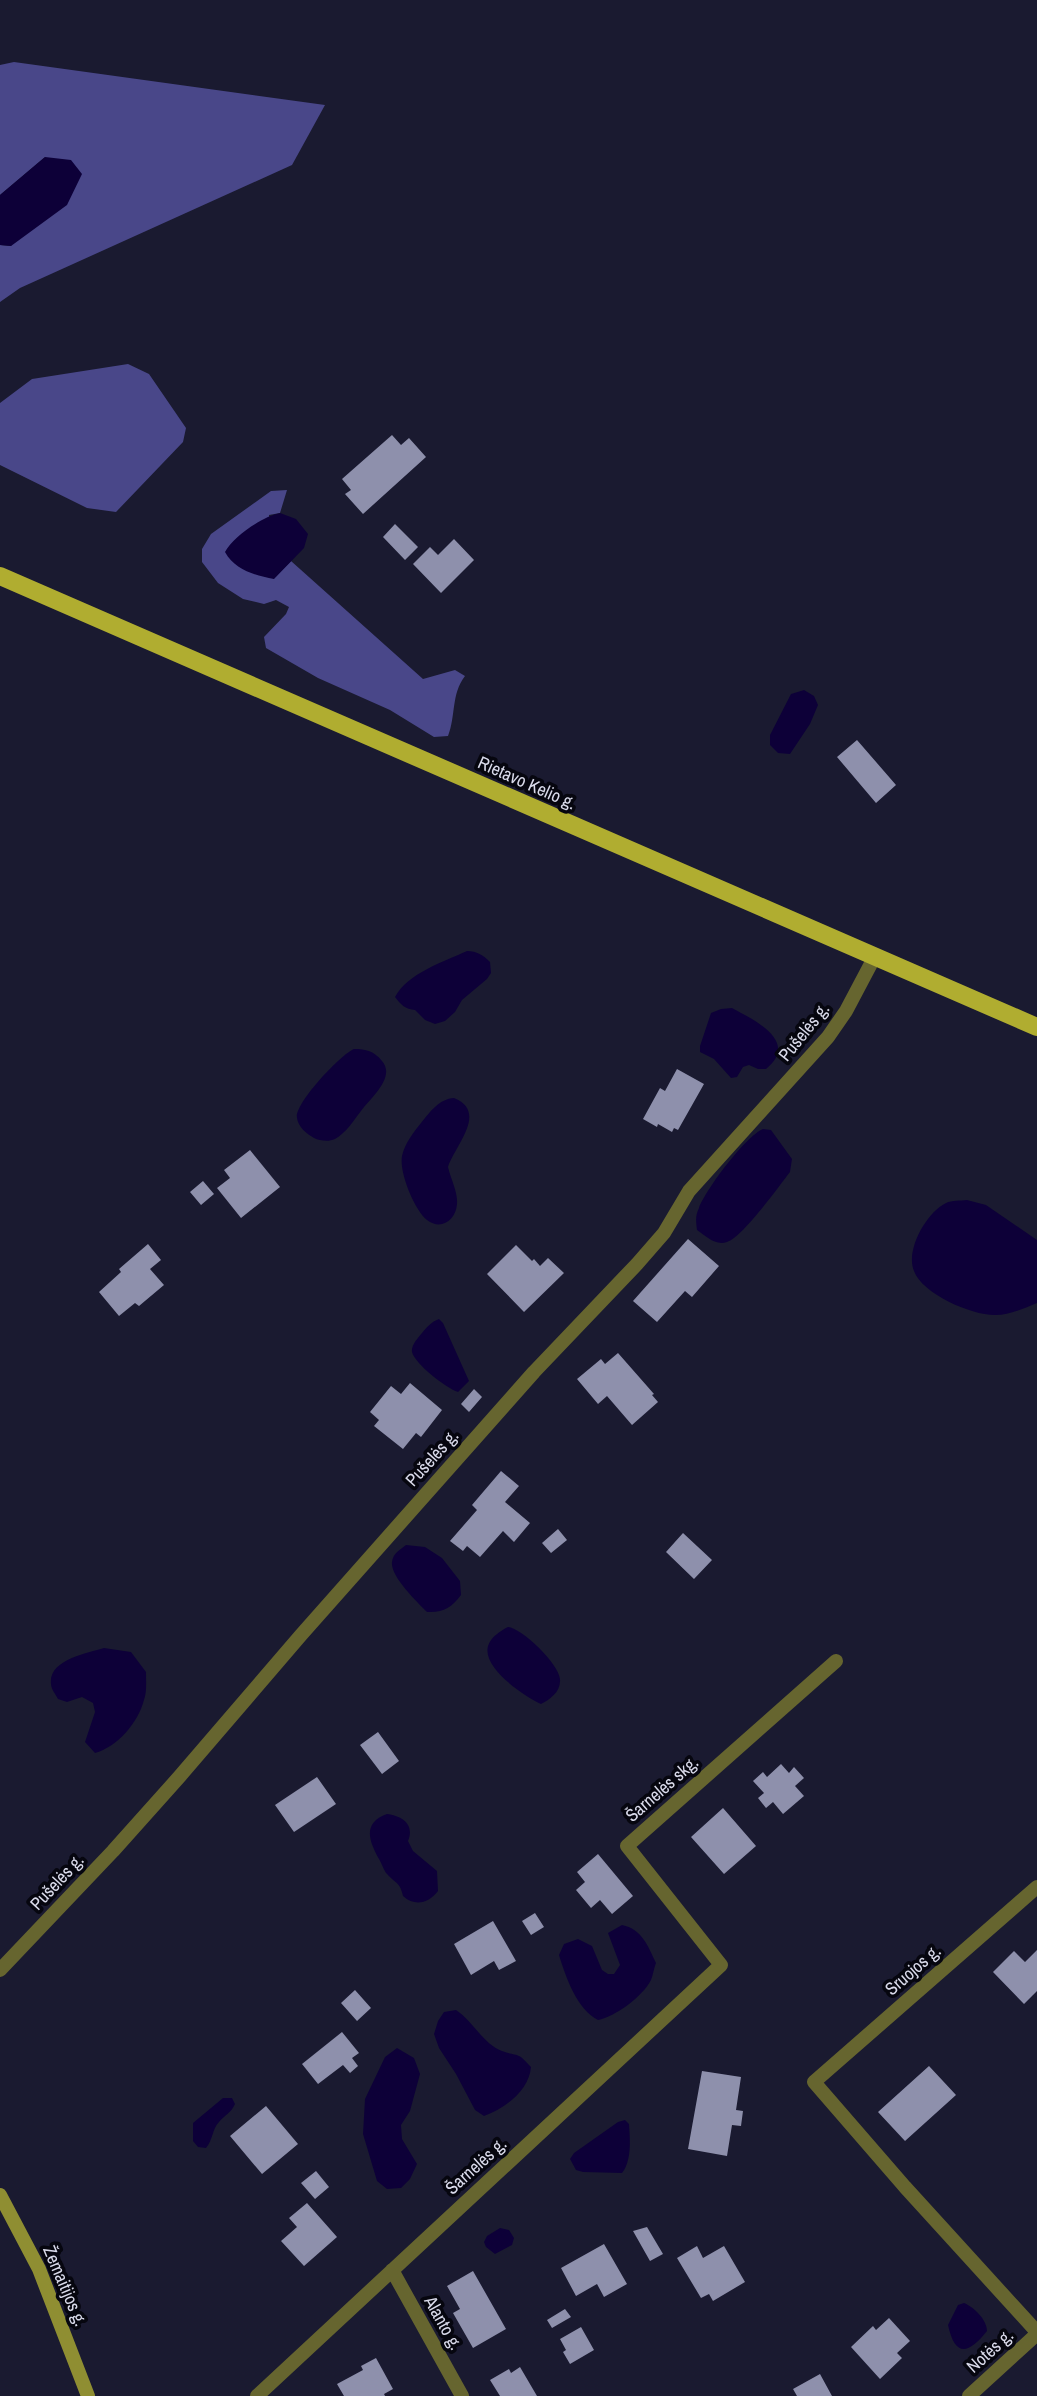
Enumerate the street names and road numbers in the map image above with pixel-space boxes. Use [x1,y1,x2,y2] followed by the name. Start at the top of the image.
[474,750,580,815] street label: Rietavo Kelio g.
[772,997,835,1066] street label: Pušelės g.
[399,1424,464,1492] street label: Pušelės g.
[620,1750,704,1827] street label: Šarnelės skg.
[24,1848,89,1915] street label: Pušelės g.
[879,1938,946,2001] street label: Sruojos g.
[440,2131,512,2200] street label: Šarnelės g.
[37,2242,94,2330] street label: Žemaitijos g.
[418,2290,468,2354] street label: Alanto g.
[961,2323,1018,2378] street label: Notės g.

